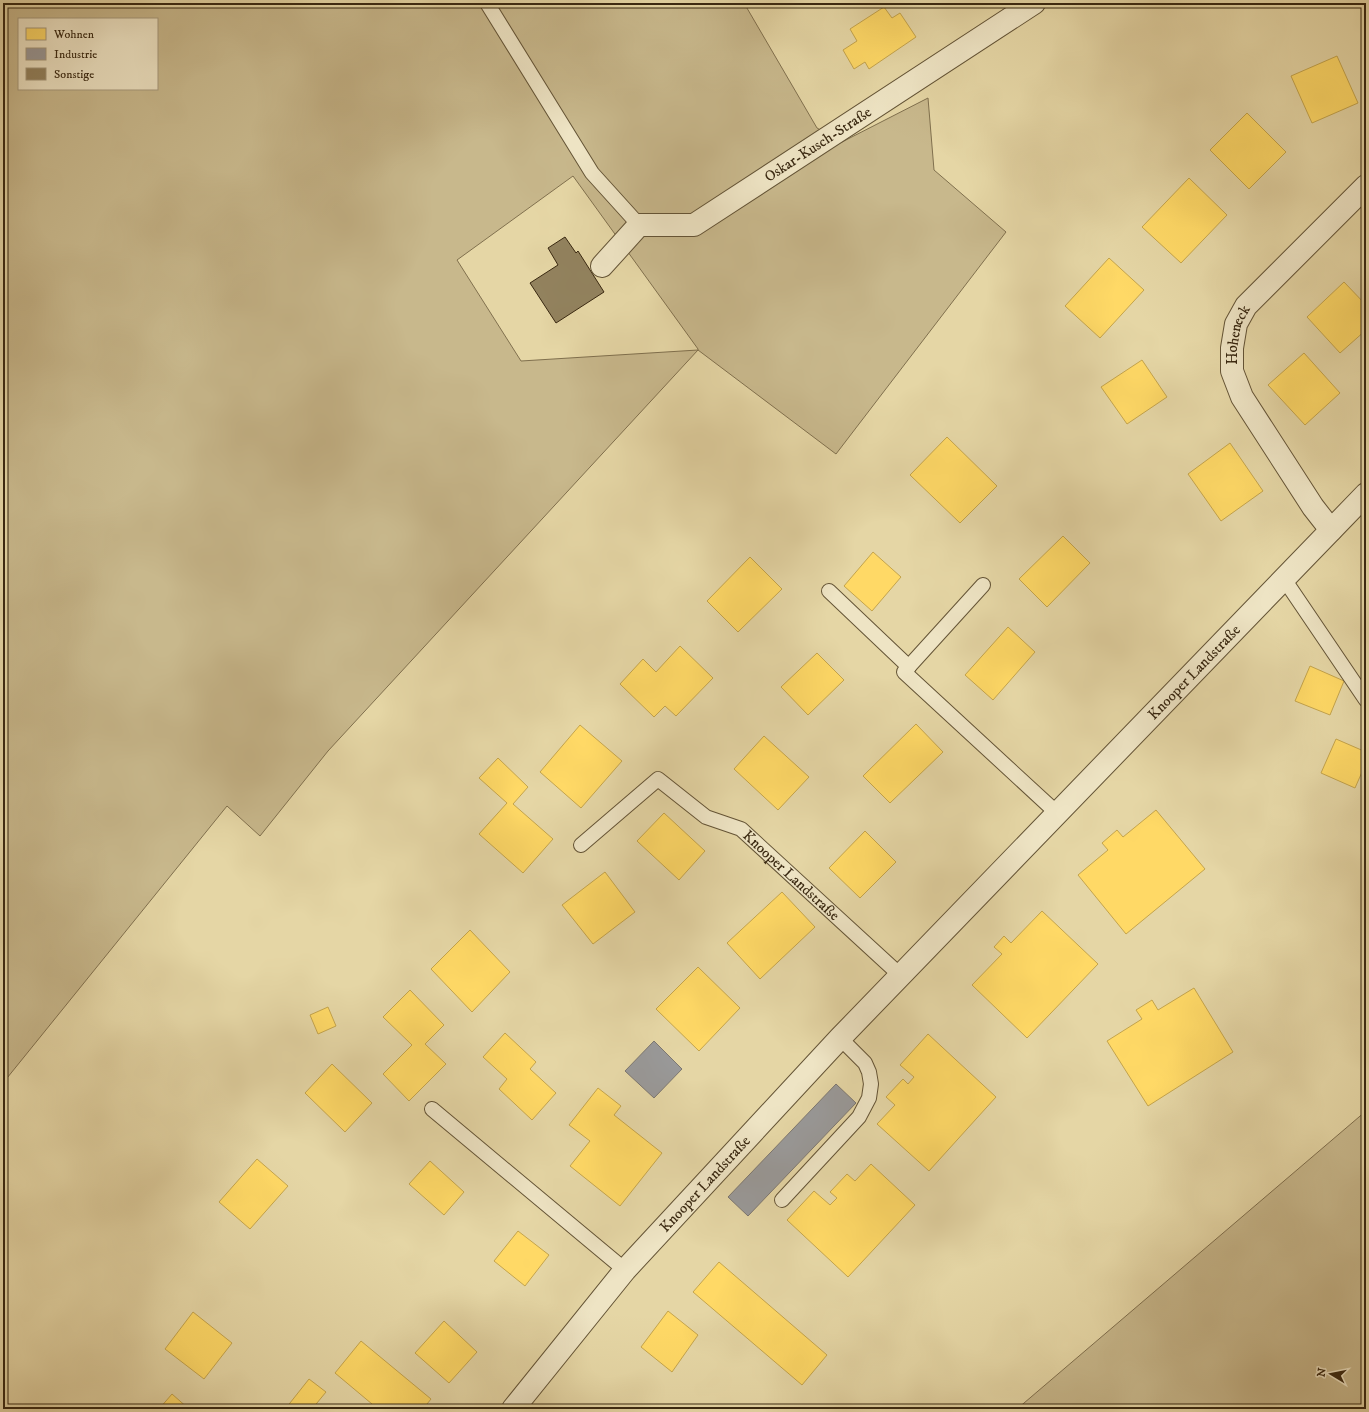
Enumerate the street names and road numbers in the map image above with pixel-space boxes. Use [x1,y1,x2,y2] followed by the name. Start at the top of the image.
[761,103,875,187] street label: Oskar-Kusch-Straße
[1223,301,1255,365] street label: Hoheneck
[1144,621,1245,724] street label: Knooper Landstraße
[739,826,844,925] street label: Knooper Landstraße
[656,1132,755,1236] street label: Knooper Landstraße

